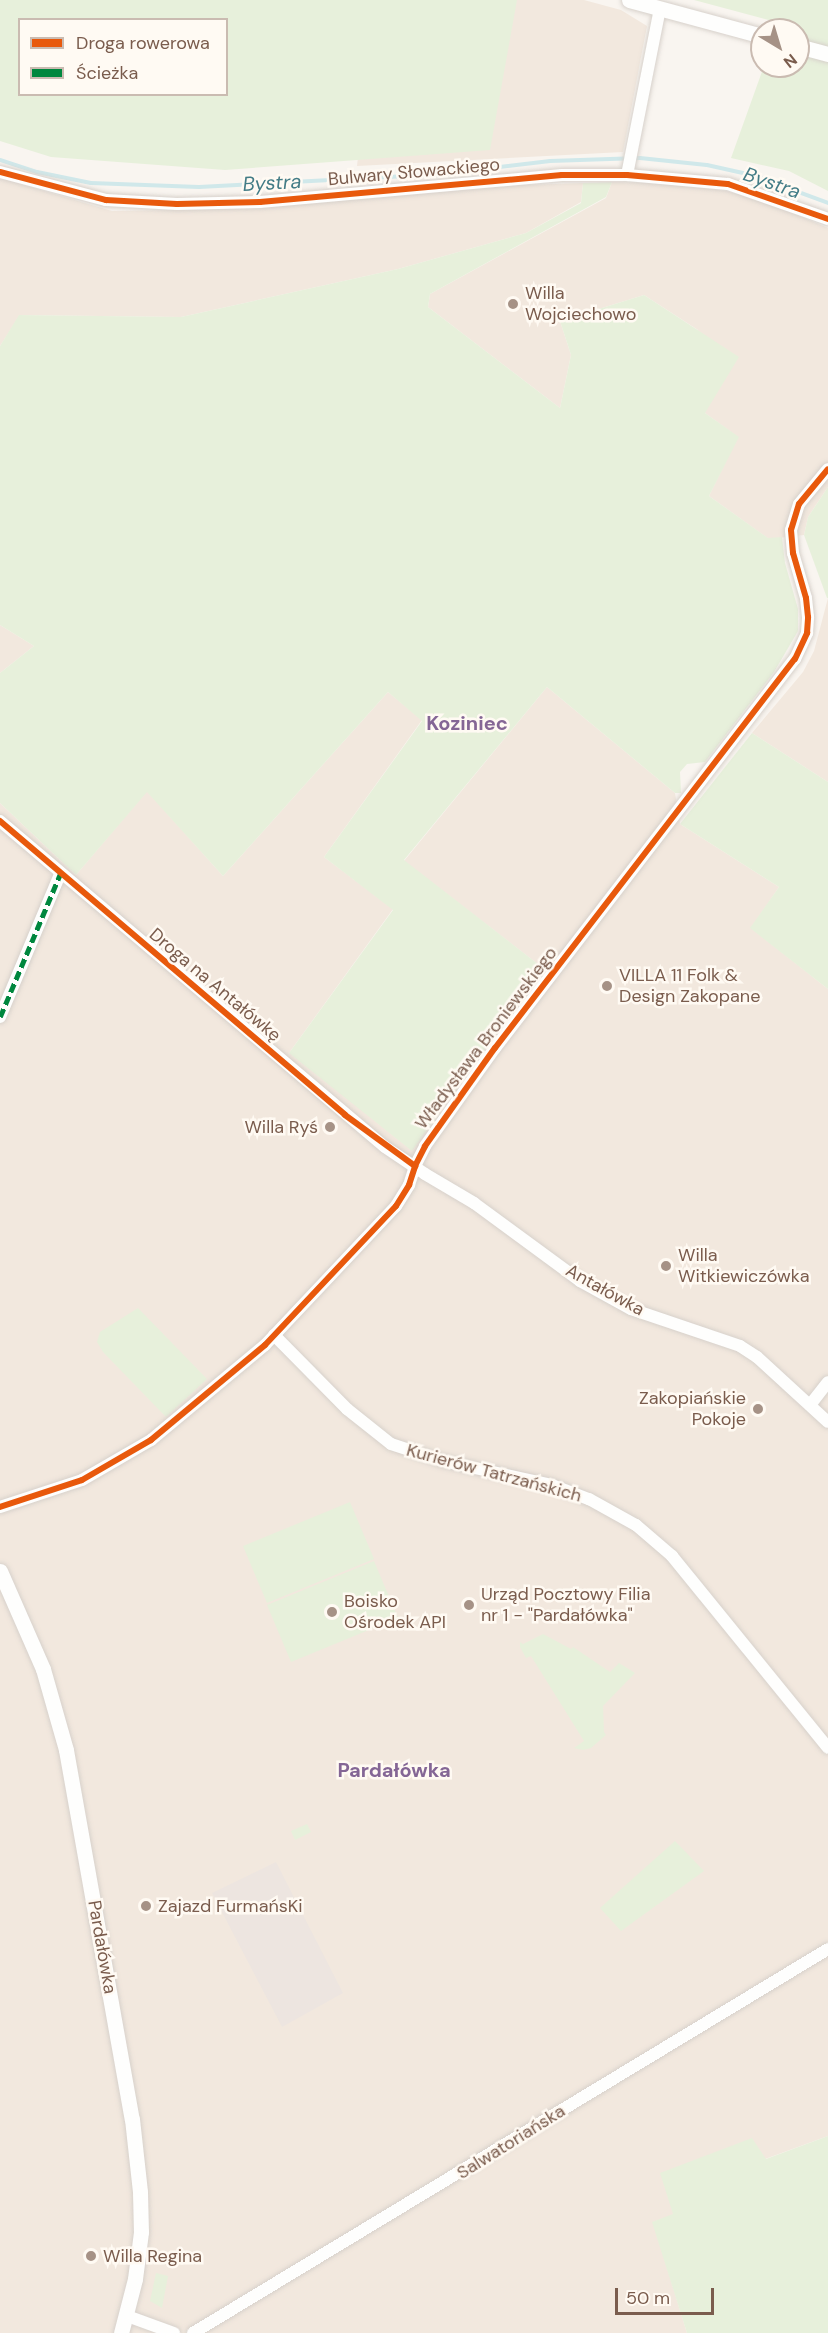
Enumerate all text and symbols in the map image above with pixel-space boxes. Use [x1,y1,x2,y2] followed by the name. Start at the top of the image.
[18,18,228,96] legend
[750,18,810,78] north arrow
[76,31,210,55] text: Droga rowerowa
[779,49,801,73] text: N
[76,61,138,85] text: Ścieżka
[327,154,501,190] street label: Bulwary Słowackiego
[740,162,804,204] water label: Bystra
[242,169,302,197] water label: Bystra
[525,283,636,326] place label: Willa Wojciechowo
[506,297,520,311] marker: Willa Wojciechowo
[426,711,508,735] district label: Koziniec
[145,924,285,1046] street label: Droga na Antałówkę
[410,943,562,1133] street label: Władysława Broniewskiego
[619,965,760,1008] place label: VILLA 11 Folk & Design Zakopane
[600,979,614,993] marker: VILLA 11 Folk & Design Zakopane
[244,1116,318,1138] place label: Willa Ryś
[323,1120,337,1134] marker: Willa Ryś
[678,1245,810,1288] place label: Willa Witkiewiczówka
[659,1259,673,1273] marker: Willa Witkiewiczówka
[562,1260,648,1320] street label: Antałówka
[639,1388,746,1430] place label: Zakopiańskie Pokoje
[751,1402,765,1416] marker: Zakopiańskie Pokoje
[404,1439,584,1507] street label: Kurierów Tatrzańskich
[481,1584,650,1626] place label: Urząd Pocztowy Filia nr 1 - "Pardałówka"
[344,1591,446,1634] place label: Boisko Ośrodek API
[462,1598,476,1612] marker: Urząd Pocztowy Filia nr 1 - "Pardałówka"
[325,1605,339,1619] marker: Boisko Ośrodek API
[337,1758,451,1782] district label: Pardałówka
[158,1895,303,1917] place label: Zajazd FurmańsKi
[83,1899,121,1995] street label: Pardałówka
[139,1899,153,1913] marker: Zajazd FurmańsKi
[453,2100,569,2184] street label: Salwatoriańska
[103,2245,202,2267] place label: Willa Regina
[84,2249,98,2263] marker: Willa Regina
[618,2276,717,2314] scale bar
[626,2286,670,2310] text: 50 m

